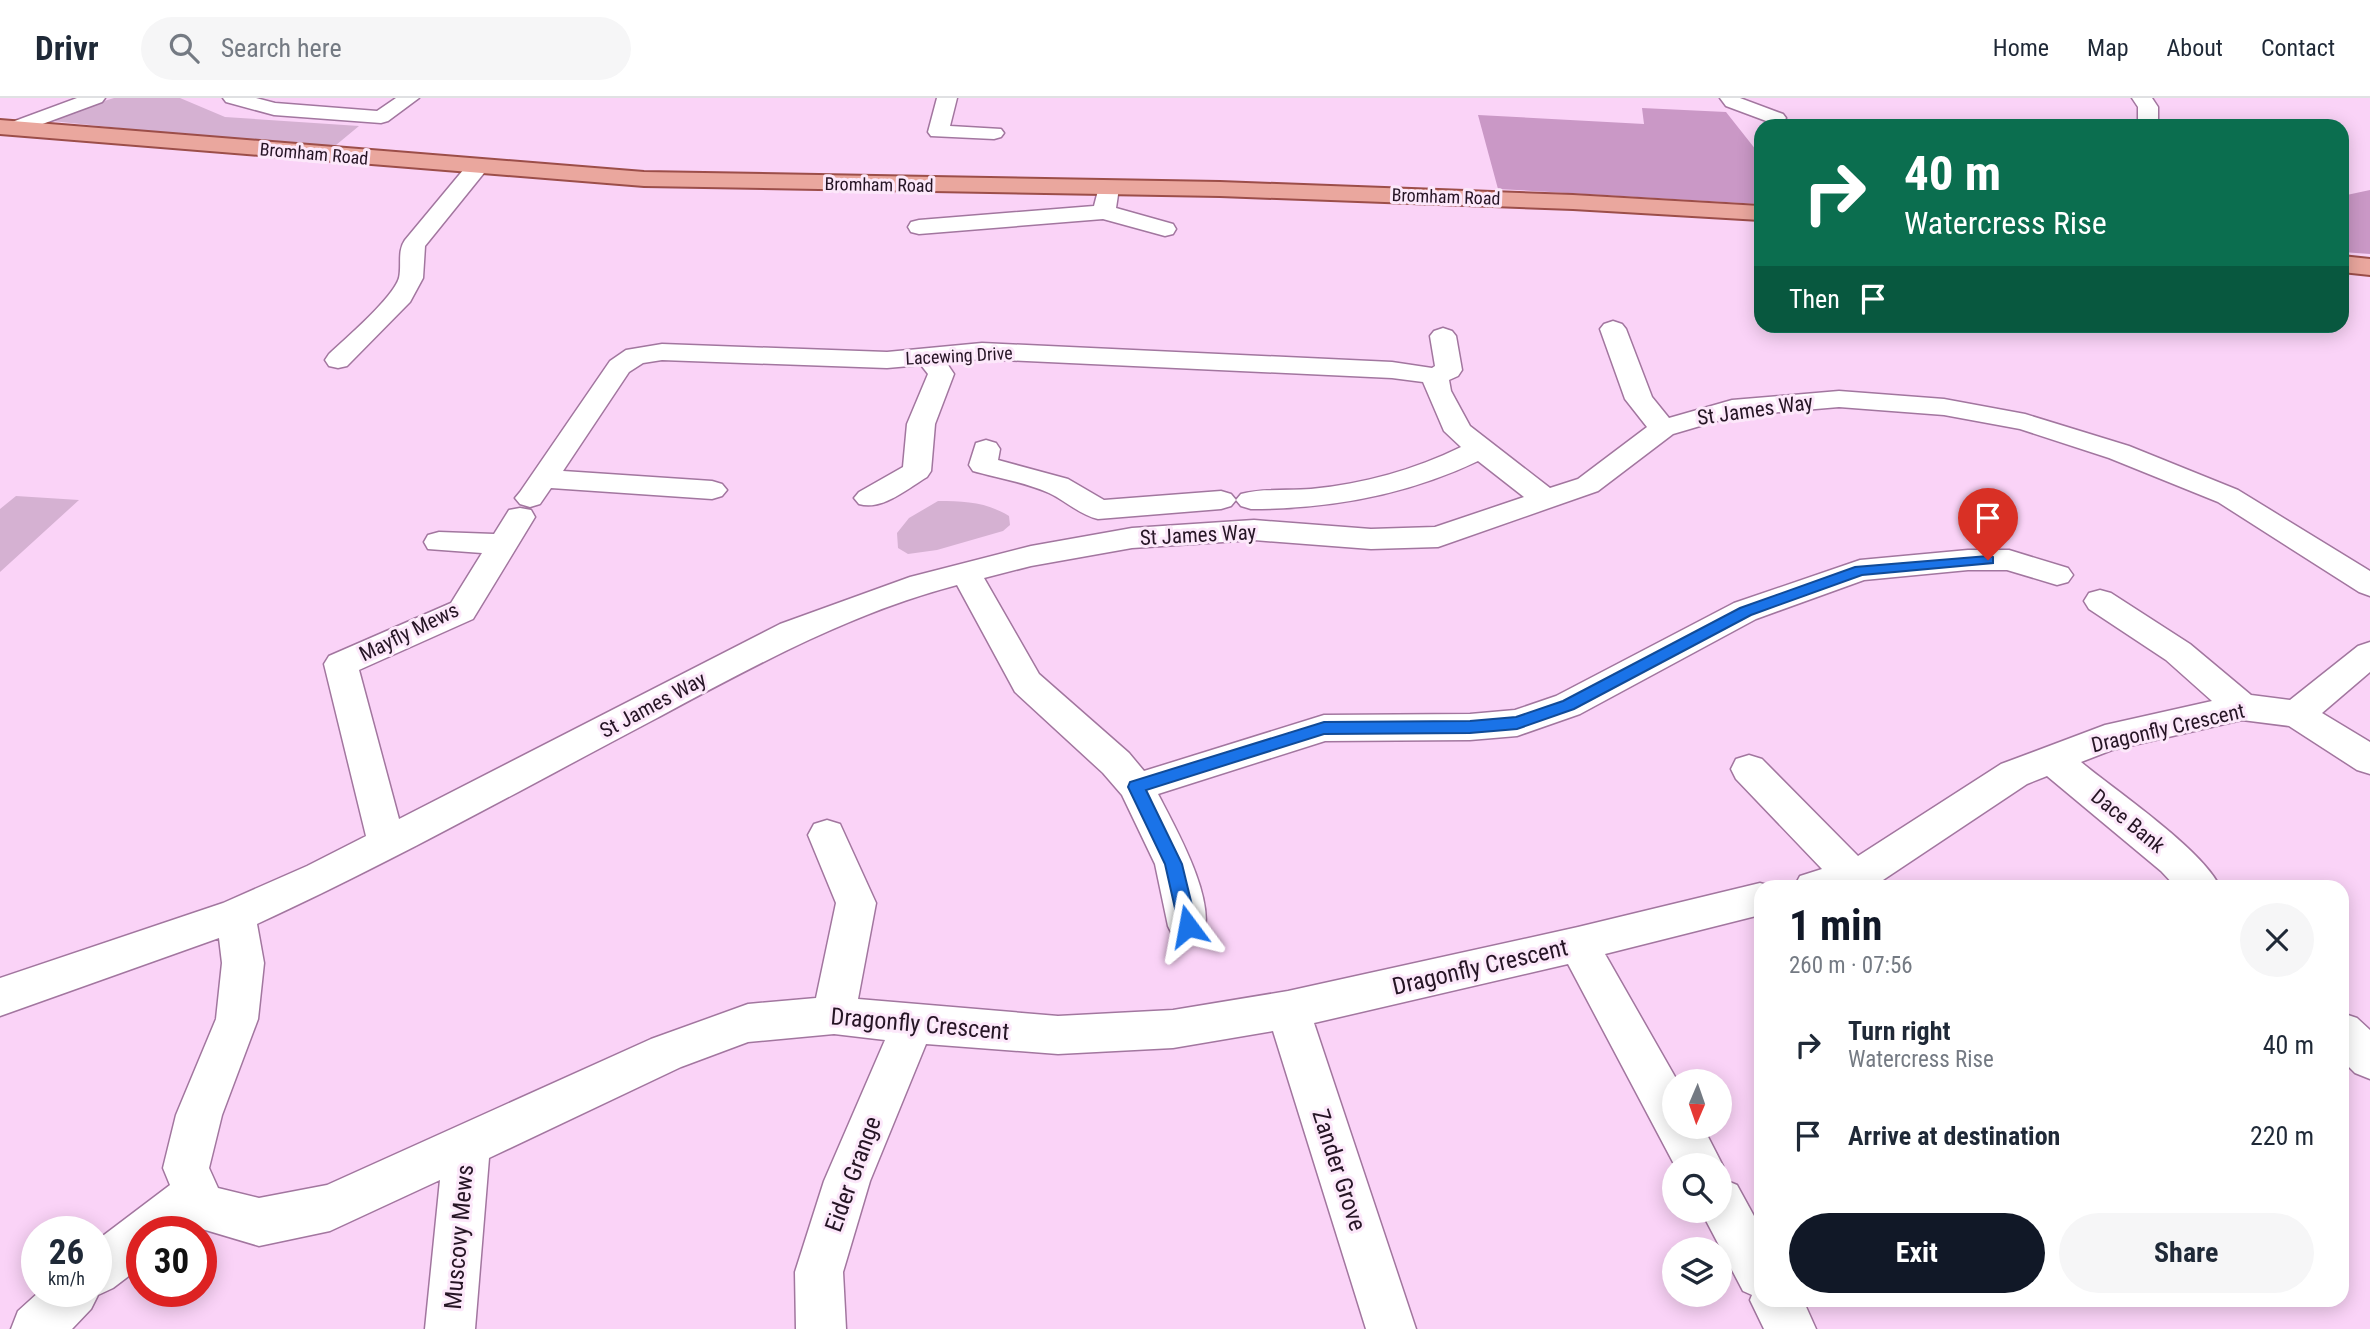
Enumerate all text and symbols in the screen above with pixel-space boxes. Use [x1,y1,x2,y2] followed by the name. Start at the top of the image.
[141,17,631,80] search box
[35,29,99,68] text: Drivr
[165,29,203,67] icon: search
[221,33,342,63] text: Search here
[1993,34,2049,62] text: Home
[2087,34,2129,62] text: Map
[2167,34,2223,62] text: About
[2261,34,2335,62] text: Contact
[259,138,369,169] street label: Bromham Road
[1904,145,2001,202] text: 40 m
[1789,147,1880,238] icon: right
[824,173,934,196] street label: Bromham Road
[1391,184,1501,209] street label: Bromham Road
[1904,204,2107,242] text: Watercress Rise
[1854,280,1892,318] icon: arrive
[1789,284,1840,314] text: Then
[905,342,1013,369] street label: Lacewing Drive
[1696,390,1815,430] street label: St James Way
[1958,488,2018,560] pin
[1969,499,2007,537] icon: arrive
[1139,520,1257,550] street label: St James Way
[355,598,463,666] street label: Mayfly Mews
[596,667,710,743] street label: St James Way
[2089,699,2247,757] street label: Dragonfly Crescent
[2086,784,2170,858] street label: Dace Bank
[1151,889,1225,963] position arrow
[1789,901,1882,950] text: 1 min
[2240,903,2314,977] button: close
[1390,933,1570,1001] street label: Dragonfly Crescent
[1789,952,1913,979] text: 260 m · 07:56
[830,1002,1010,1046] street label: Dragonfly Crescent
[1848,1016,1950,1046] text: Turn right
[1789,1026,1827,1064] icon: right
[2263,1030,2314,1060] text: 40 m
[1848,1046,1994,1073] text: Watercress Rise
[1662,1069,1732,1139] north arrow
[1662,1069,1732,1307] map controls
[1306,1106,1372,1234] street label: Zander Grove
[819,1113,887,1235] street label: Eider Grange
[1789,1117,1827,1155] icon: arrive
[1848,1121,2060,1151] text: Arrive at destination
[2250,1121,2314,1151] text: 220 m
[1662,1153,1732,1223] button: search
[439,1163,479,1311] street label: Muscovy Mews
[1789,1213,2045,1293] button: Exit
[2059,1213,2314,1293] button: Share
[126,1216,217,1307] speed limit sign: 30
[49,1232,84,1273] text: 26
[1662,1237,1732,1307] button: layers
[48,1268,85,1289] text: km/h

